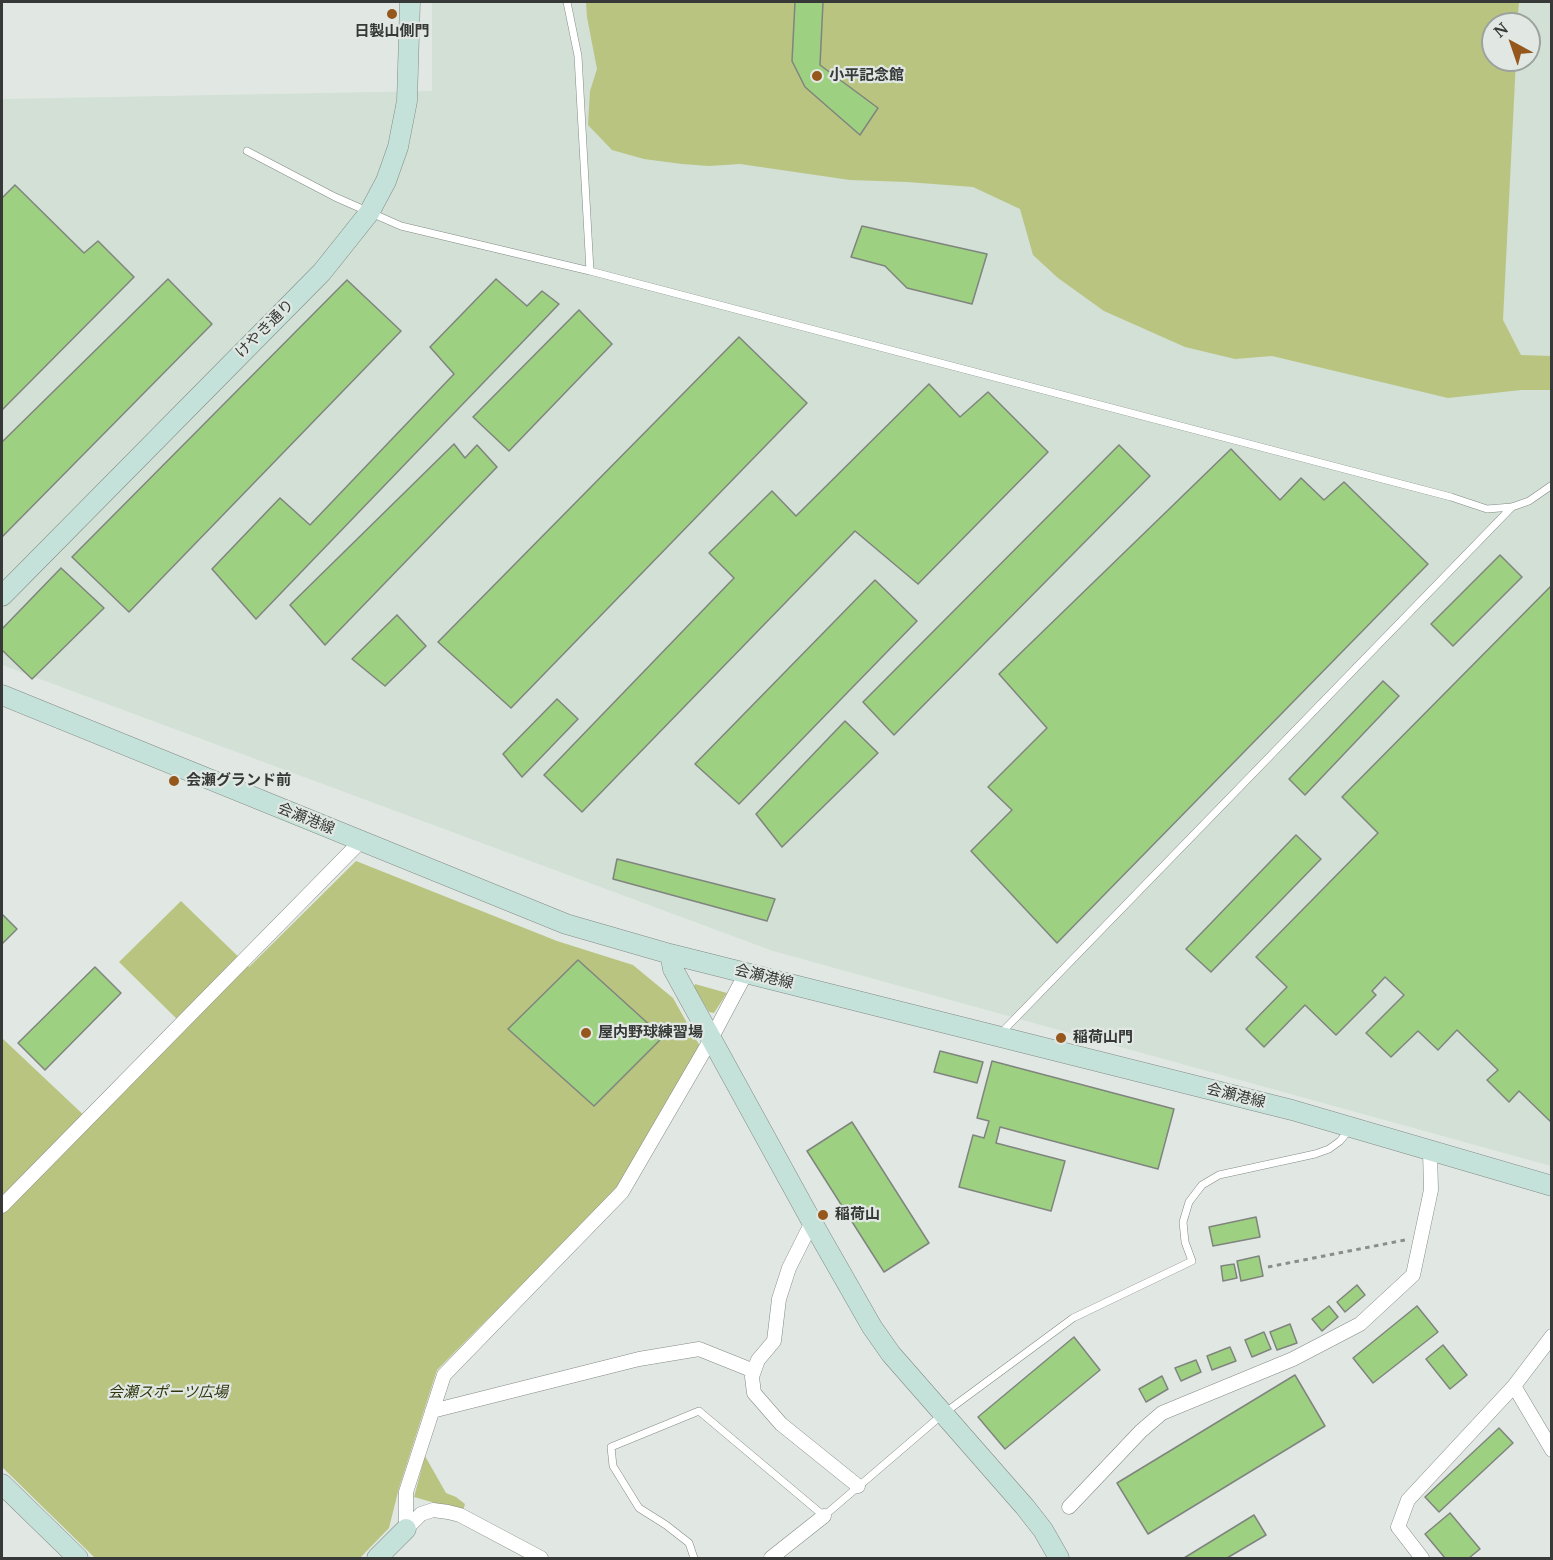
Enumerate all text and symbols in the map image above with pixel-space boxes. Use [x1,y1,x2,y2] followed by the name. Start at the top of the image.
[385,7,399,21] marker: 日製山側門
[1481,12,1541,72] north arrow
[1489,17,1513,42] text: N
[355,23,429,41] place label: 日製山側門
[829,67,904,85] place label: 小平記念館
[810,69,824,83] marker: 小平記念館
[232,296,298,362] street label: けやき通り
[186,772,291,790] place label: 会瀬グランド前
[167,774,181,788] marker: 会瀬グランド前
[275,799,337,839] street label: 会瀬港線
[733,961,795,993] street label: 会瀬港線
[598,1024,703,1042] place label: 屋内野球練習場
[579,1026,593,1040] marker: 屋内野球練習場
[1073,1029,1133,1047] place label: 稲荷山門
[1054,1031,1068,1045] marker: 稲荷山門
[1205,1080,1267,1112] street label: 会瀬港線
[835,1206,880,1224] place label: 稲荷山
[816,1208,830,1222] marker: 稲荷山
[108,1384,228,1402] park label: 会瀬スポーツ広場

